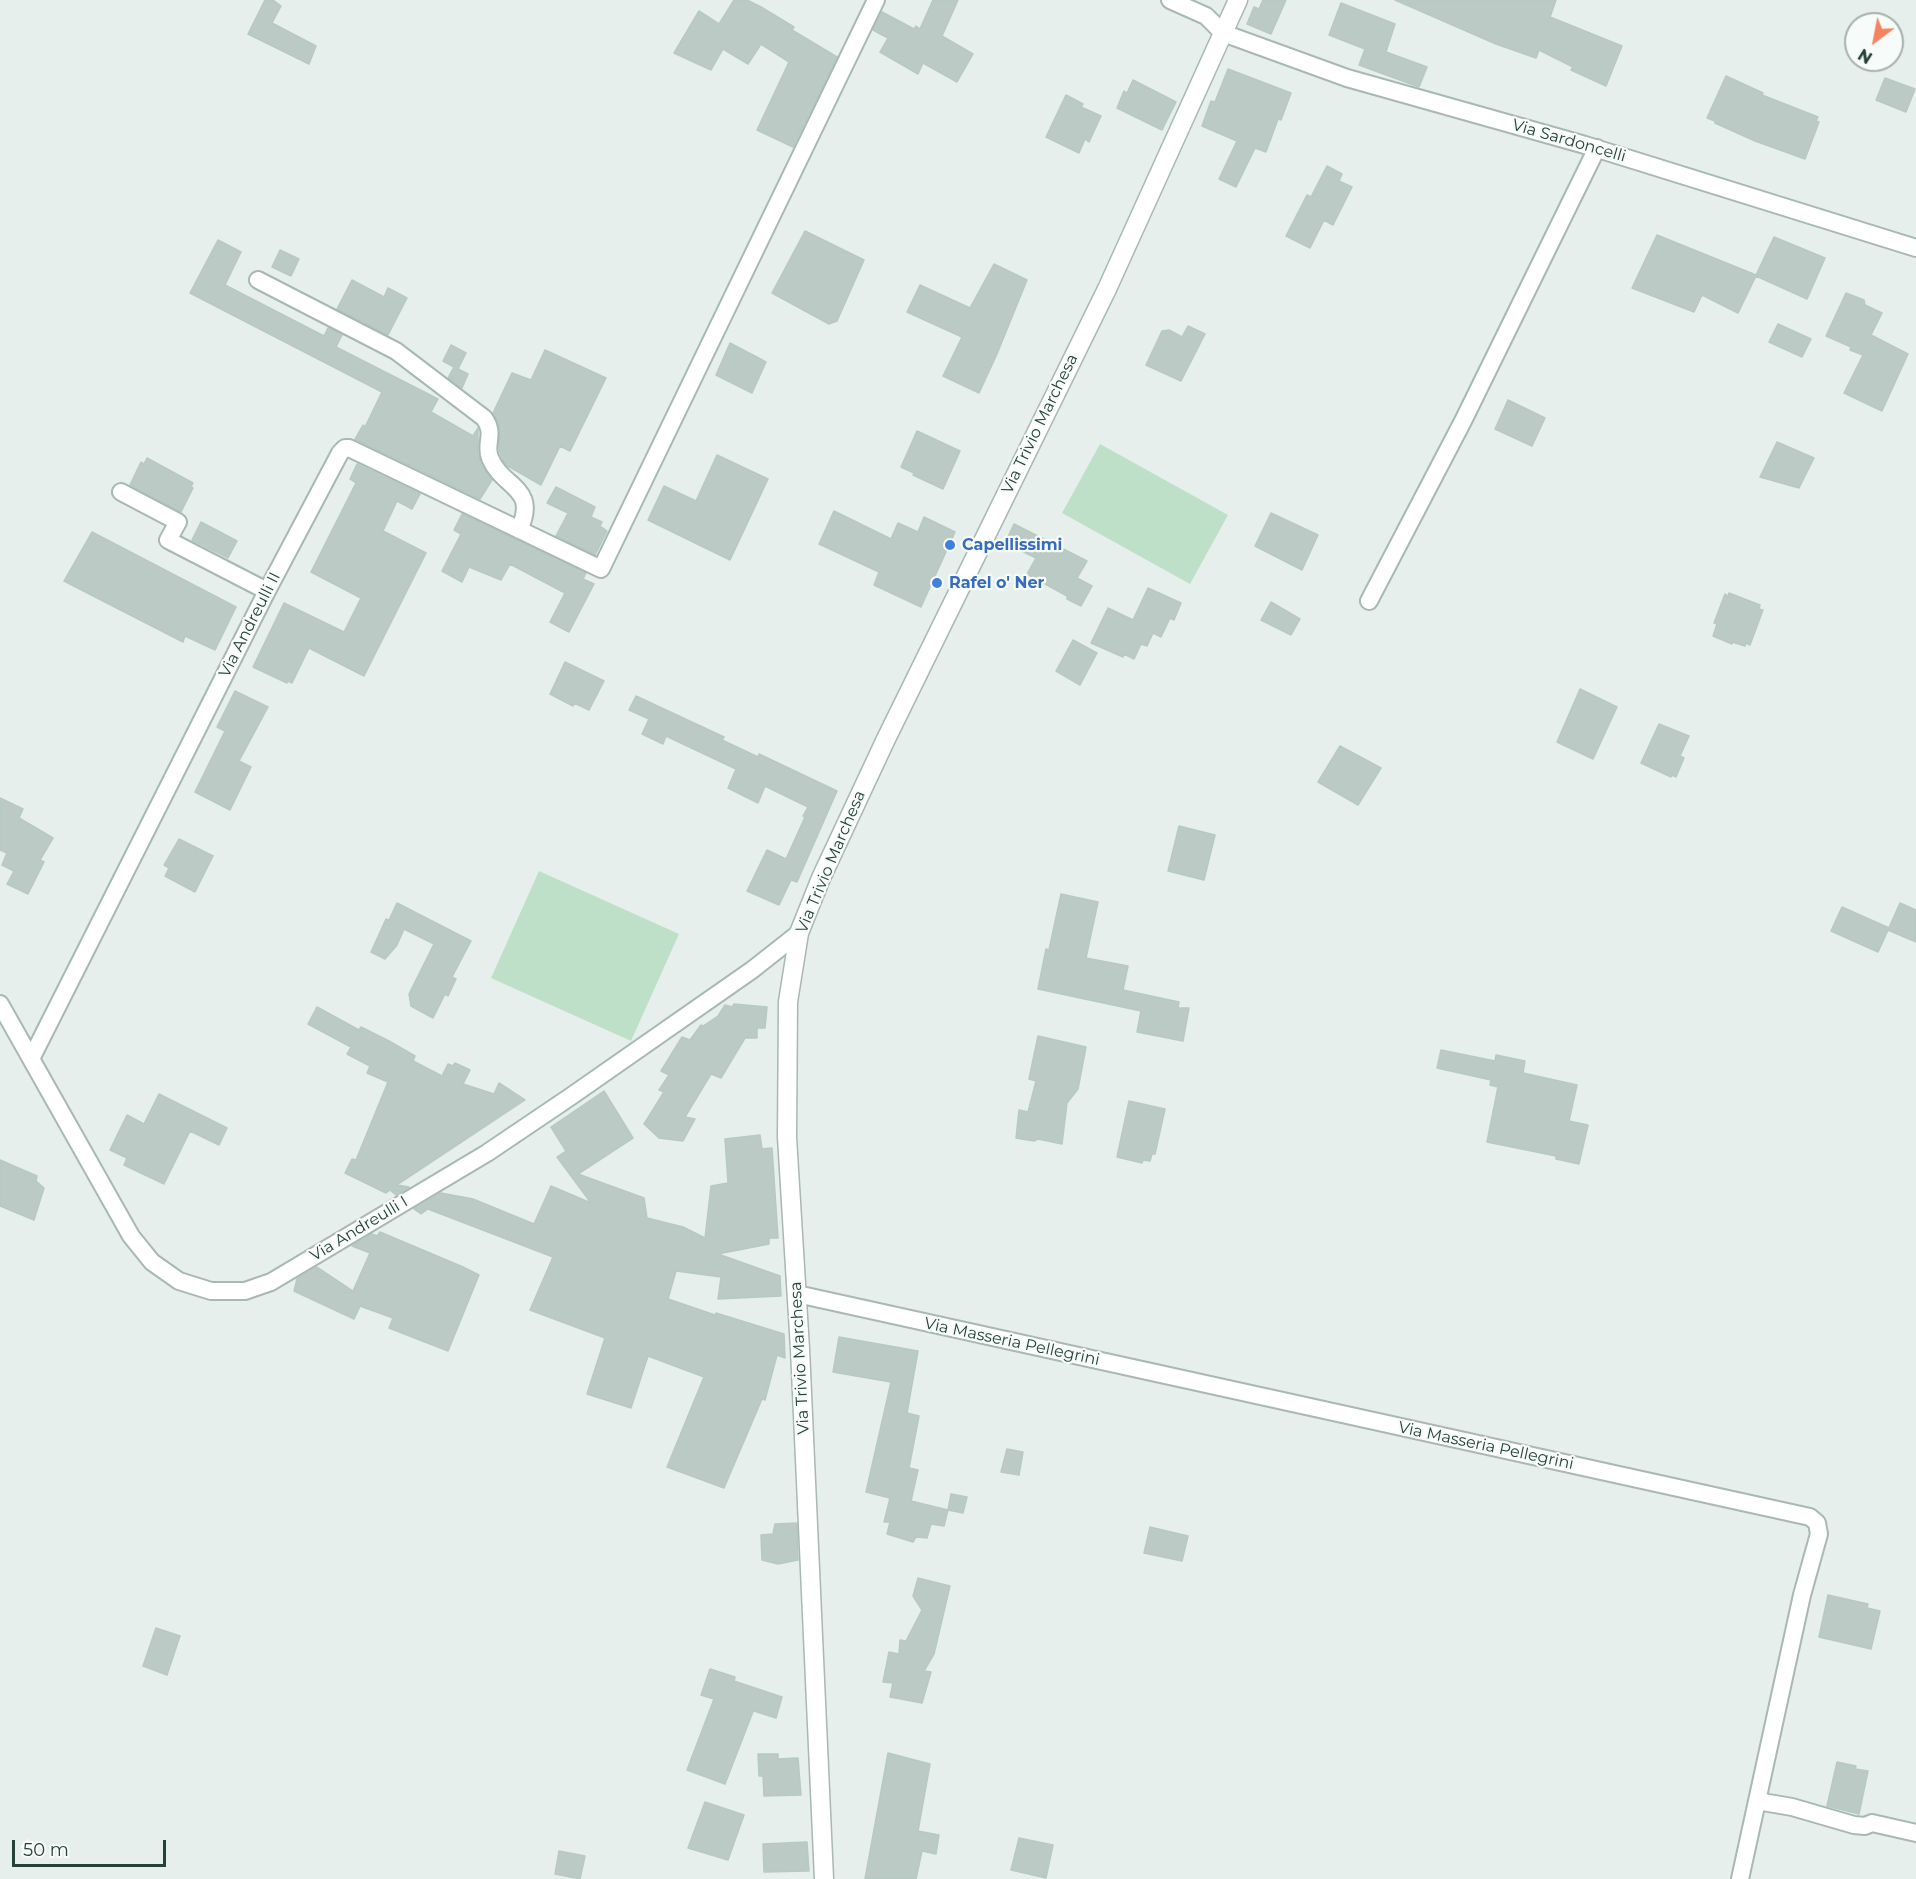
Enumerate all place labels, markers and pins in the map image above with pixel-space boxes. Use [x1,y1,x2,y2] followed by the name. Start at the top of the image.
[962,535,1062,555] place label: Capellissimi
[943,538,957,552] marker: Capellissimi
[949,573,1044,593] place label: Rafel o' Ner
[930,576,944,590] marker: Rafel o' Ner

